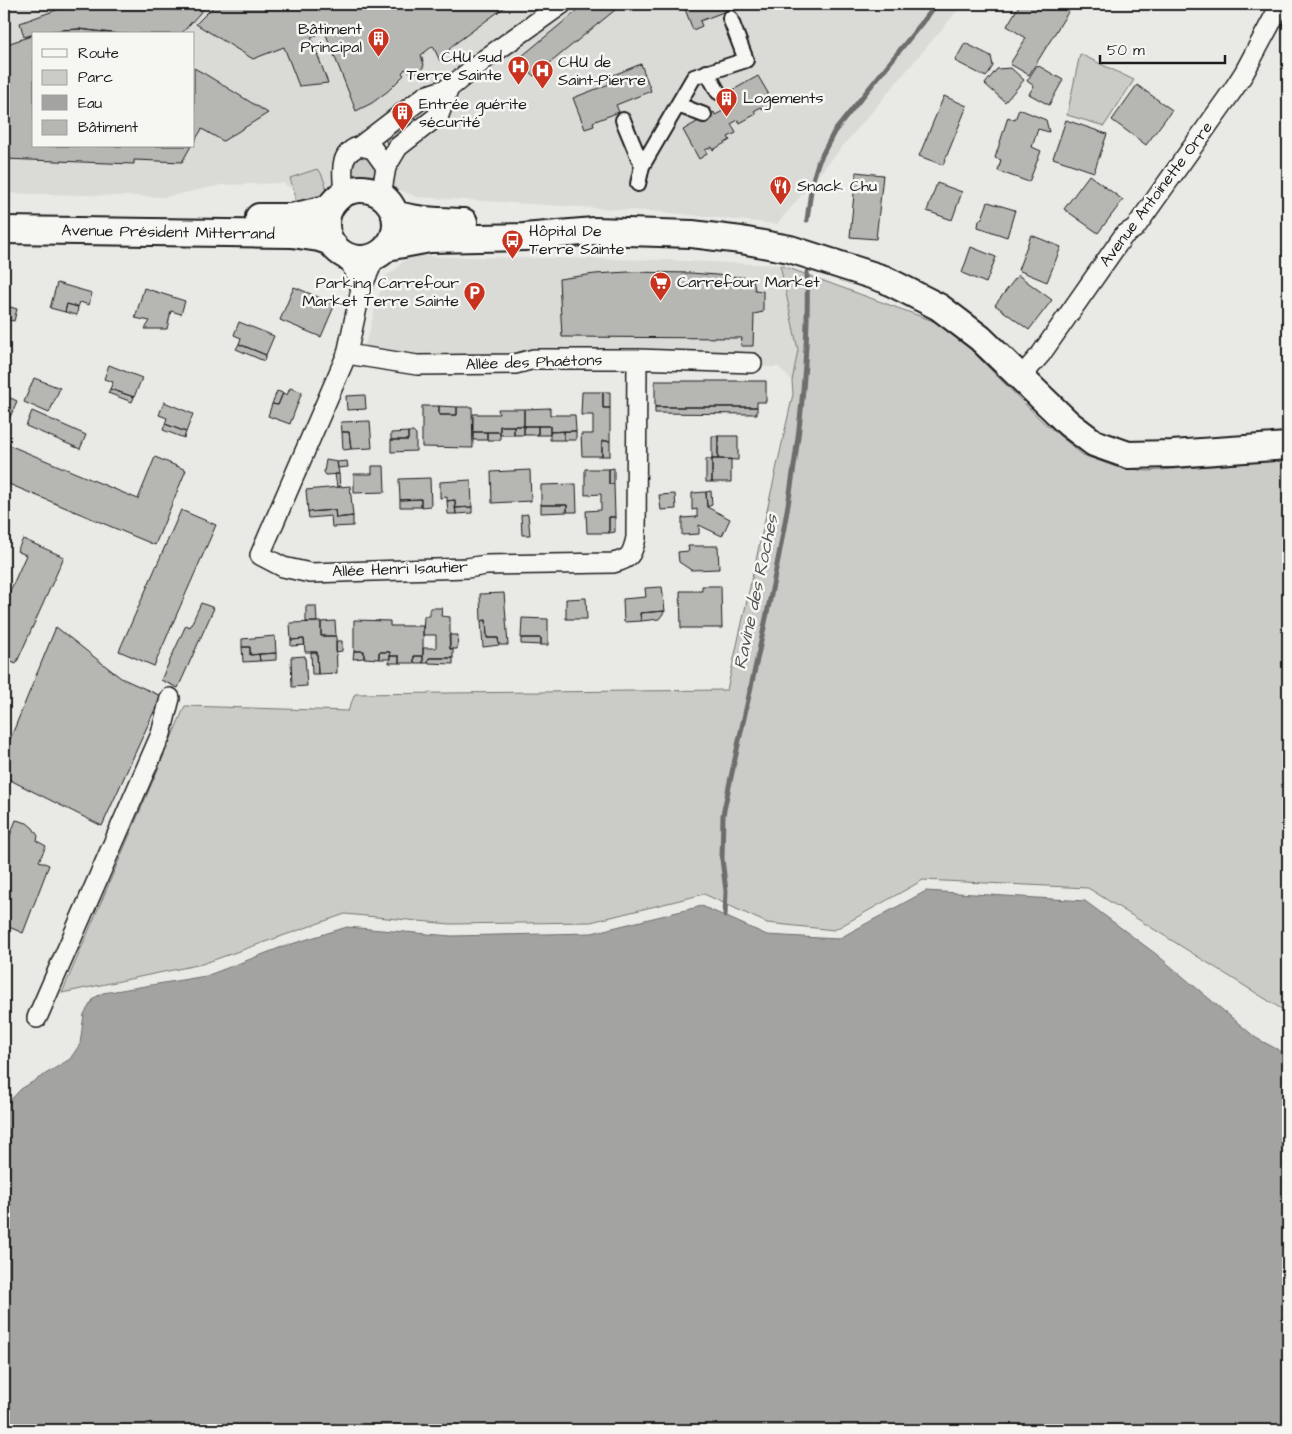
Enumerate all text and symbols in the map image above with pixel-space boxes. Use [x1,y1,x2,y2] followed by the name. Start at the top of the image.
[298,18,363,58] place label: Bâtiment Principal
[366,26,390,57] building icon: Bâtiment Principal
[32,32,195,148] legend
[1100,32,1224,64] scale bar
[1107,40,1145,61] text: 50 m
[78,43,119,64] text: Route
[407,46,502,86] place label: CHU sud Terre Sainte
[558,51,646,91] place label: CHU de Saint-Pierre
[506,54,530,85] hospital icon: CHU sud Terre Sainte
[530,59,554,90] hospital icon: CHU de Saint-Pierre
[78,67,113,88] text: Parc
[715,86,739,117] building icon: Logements
[743,87,824,110] place label: Logements
[78,93,103,114] text: Eau
[419,93,527,133] place label: Entrée guérite sécurité
[391,101,415,132] building icon: Entrée guérite sécurité
[78,117,138,138] text: Bâtiment
[1094,117,1218,271] street label: Avenue Antoinette Orre
[769,174,793,205] restaurant icon: Snack Chu
[797,175,877,197] place label: Snack Chu
[61,219,275,245] street label: Avenue Président Mitterrand
[529,220,625,260] place label: Hôpital De Terre Sainte
[501,228,525,259] bus stop icon: Hôpital De Terre Sainte
[649,270,673,301] supermarket icon: Carrefour Market
[677,271,820,293] place label: Carrefour Market
[302,272,459,312] place label: Parking Carrefour Market Terre Sainte
[463,280,487,311] parking icon: Parking Carrefour Market Terre Sainte
[465,349,603,375] street label: Allée des Phaétons
[727,512,785,672] water label: Ravine des Roches
[332,556,469,582] street label: Allée Henri Isautier

